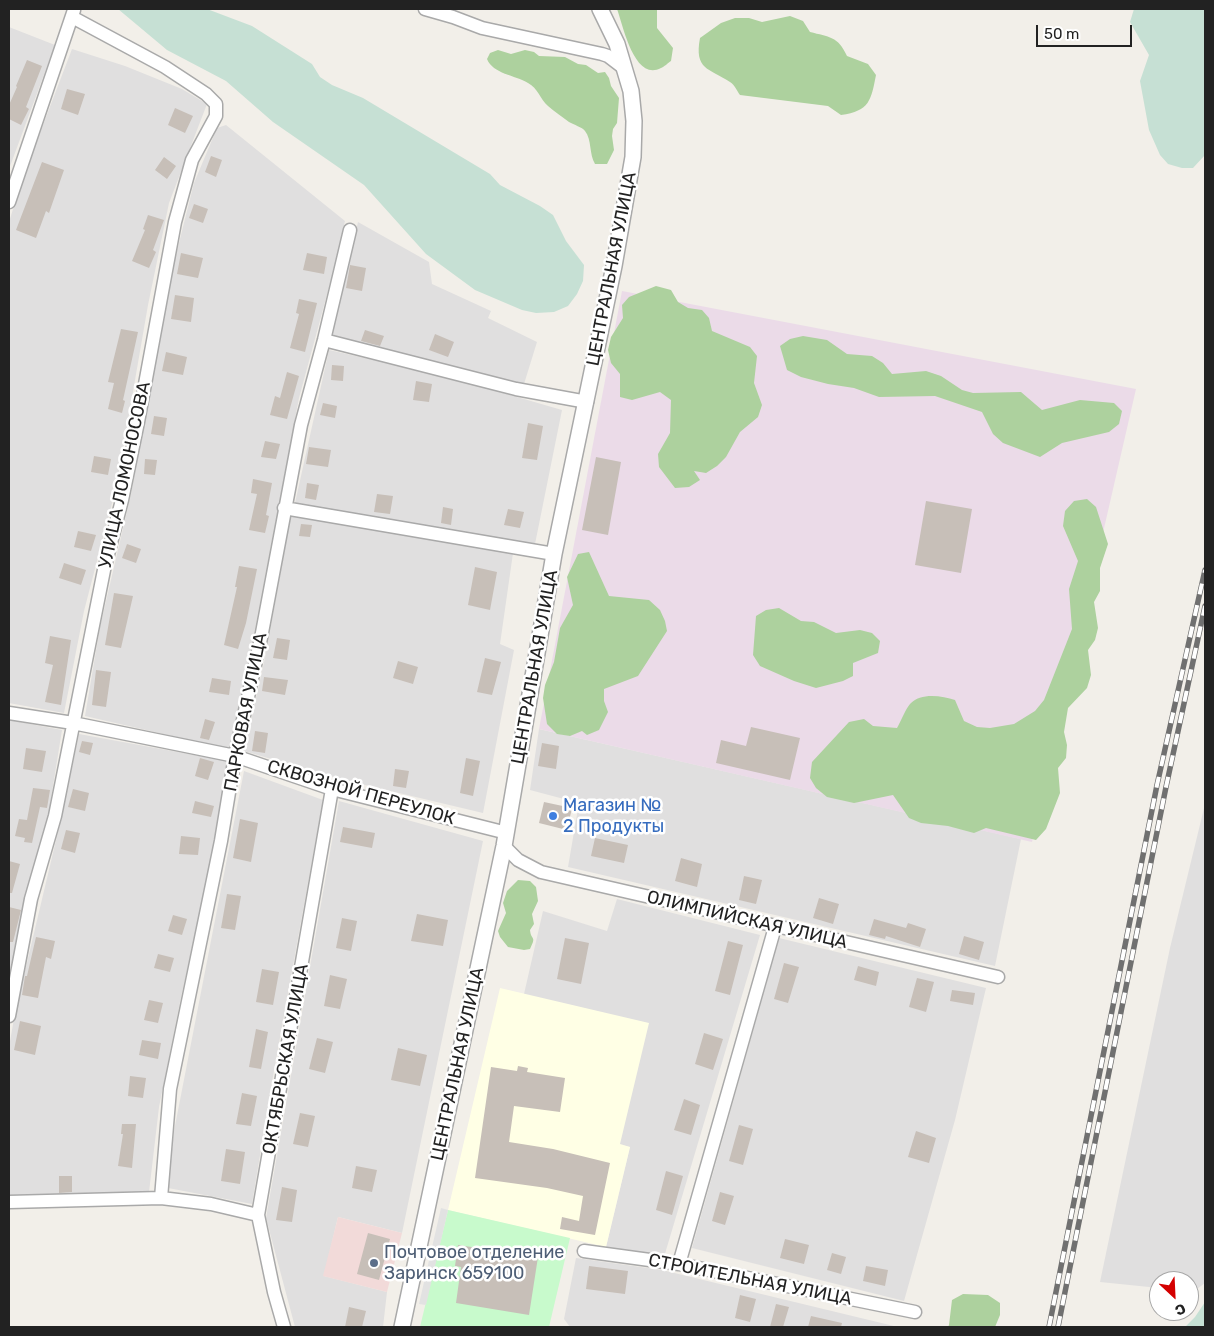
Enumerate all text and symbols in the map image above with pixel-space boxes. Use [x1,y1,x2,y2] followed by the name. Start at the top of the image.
[1039,15,1135,47] scale bar
[1044,25,1079,43] text: 50 m
[583,170,641,368] street label: ЦЕНТРАЛЬНАЯ УЛИЦА
[95,380,155,570] street label: УЛИЦА ЛОМОНОСОВА
[507,568,563,766] street label: ЦЕНТРАЛЬНАЯ УЛИЦА
[220,631,272,793] street label: ПАРКОВАЯ УЛИЦА
[265,756,457,830] street label: СКВОЗНОЙ ПЕРЕУЛОК
[563,795,664,838] place label: Магазин № 2 Продукты
[547,810,559,822] marker: Магазин № 2 Продукты
[645,886,849,954] street label: ОЛИМПИЙСКАЯ УЛИЦА
[259,962,313,1156] street label: ОКТЯБРЬСКАЯ УЛИЦА
[427,965,489,1163] street label: ЦЕНТРАЛЬНАЯ УЛИЦА
[384,1242,564,1284] place label: Почтовое отделение Заринск 659100
[646,1250,854,1310] street label: СТРОИТЕЛЬНАЯ УЛИЦА
[368,1257,380,1269] marker: Почтовое отделение Заринск 659100
[1149,1271,1199,1321] north arrow
[1172,1299,1188,1319] text: С

